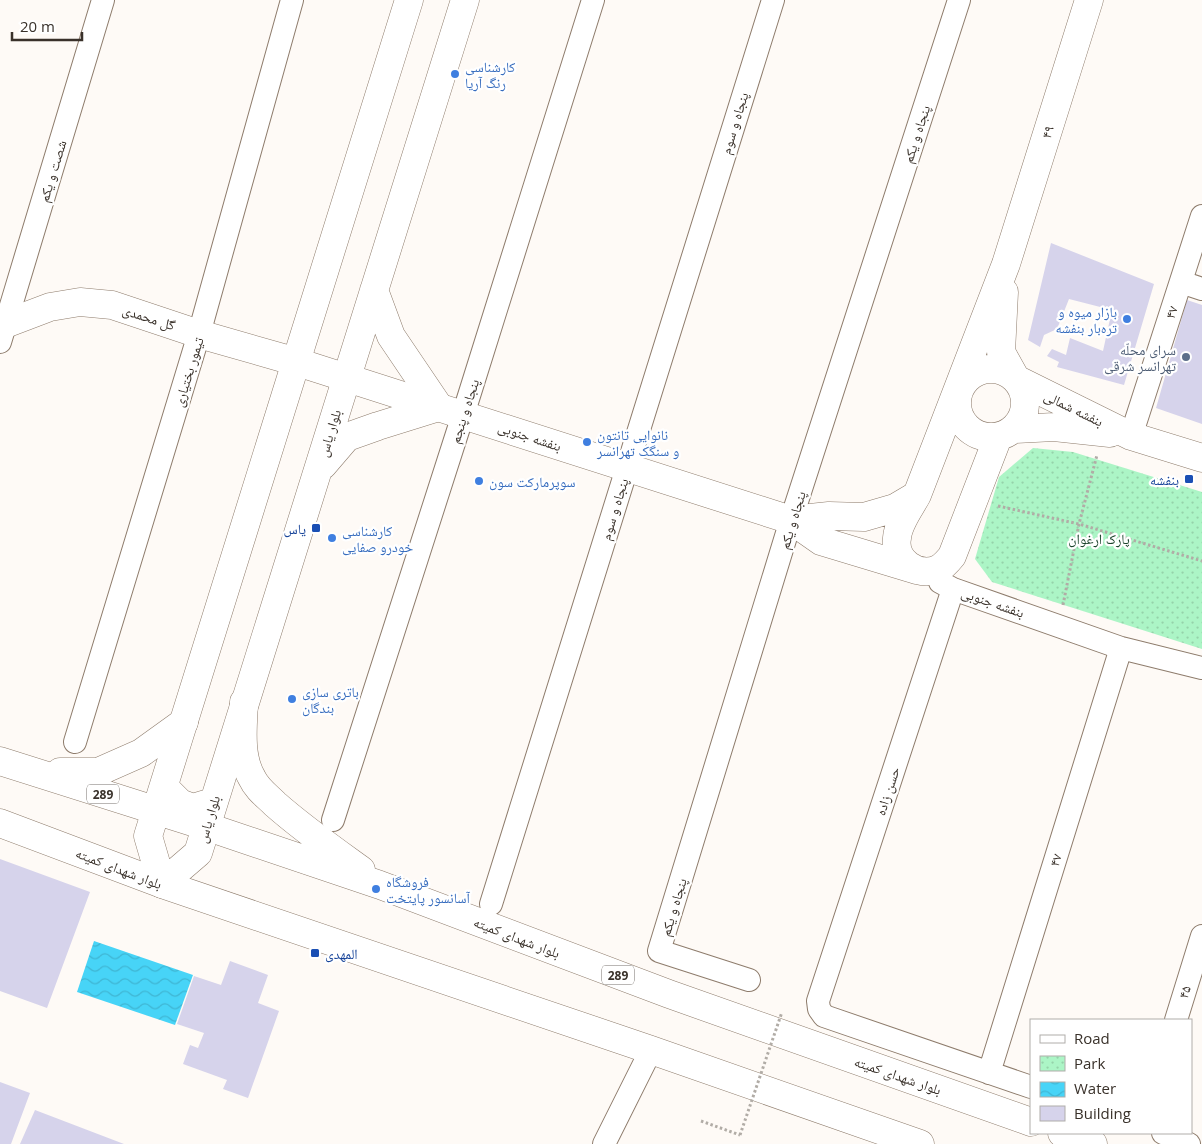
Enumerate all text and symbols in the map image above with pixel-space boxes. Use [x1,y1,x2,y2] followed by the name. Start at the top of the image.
[12,10,82,42] scale bar
[20,16,55,36] text: 20 m
[465,57,516,92] place label: کارشناسی رنگ آریا
[449,68,461,80] marker: کارشناسی رنگ آریا
[716,89,753,157] street label: پنجاه و سوم
[898,102,935,166] street label: پنجاه و یکم
[1036,123,1058,141] street label: ۴۹
[34,138,71,205] street label: شصت و یکم
[120,300,178,335] street label: گل محمدی
[1055,302,1117,337] place label: بازار میوه و تره‌بار بنفشه
[1160,303,1182,321] street label: ۴۷
[1121,313,1133,325] marker: بازار میوه و تره‌بار بنفشه
[168,335,208,409] street label: تیمور بختیاری
[1104,340,1176,375] place label: سرای محلّه تهرانسر شرقی
[1180,351,1192,363] marker: سرای محلّه تهرانسر شرقی
[445,376,484,446] street label: پنجاه و پنجم
[1041,385,1107,431] street label: بنفشه شمالی
[313,407,345,459] street label: بلوار یاس
[496,417,564,455] street label: بنفشه جنوبی
[596,425,679,460] place label: نانوایی تانتون و سنگک تهرانسر
[581,436,593,448] marker: نانوایی تانتون و سنگک تهرانسر
[1150,470,1179,489] place label: بنفشه
[489,472,575,491] place label: سوپرمارکت سون
[1183,473,1195,485] marker: بنفشه
[473,475,485,487] marker: سوپرمارکت سون
[596,475,633,543] street label: پنجاه و سوم
[774,488,811,552] street label: پنجاه و یکم
[283,519,306,538] place label: یاس
[342,521,413,556] place label: کارشناسی خودرو صفایی
[310,522,322,534] marker: یاس
[1068,529,1130,548] park label: پارک ارغوان
[326,532,338,544] marker: کارشناسی خودرو صفایی
[959,582,1027,622] street label: بنفشه جنوبی
[302,682,359,717] place label: باتری سازی بندگان
[286,693,298,705] marker: باتری سازی بندگان
[870,764,904,818] street label: حسن زاده
[87,784,119,804] road number: 289
[192,793,224,845] street label: بلوار یاس
[73,843,165,893] street label: بلوار شهدای کمیته
[1044,851,1066,869] street label: ۴۷
[386,872,470,907] place label: فروشگاه آسانسور پایتخت
[655,875,692,939] street label: پنجاه و یکم
[370,883,382,895] marker: فروشگاه آسانسور پایتخت
[471,912,563,962] street label: بلوار شهدای کمیته
[325,944,358,963] place label: المهدی
[309,947,321,959] marker: المهدی
[602,966,634,984] road number: 289
[1173,983,1195,1001] street label: ۴۵
[1030,1019,1192,1134] legend
[1074,1028,1110,1048] text: Road
[852,1051,944,1099] street label: بلوار شهدای کمیته
[1074,1053,1105,1073] text: Park
[1074,1078,1116,1098] text: Water
[1074,1103,1131,1123] text: Building

